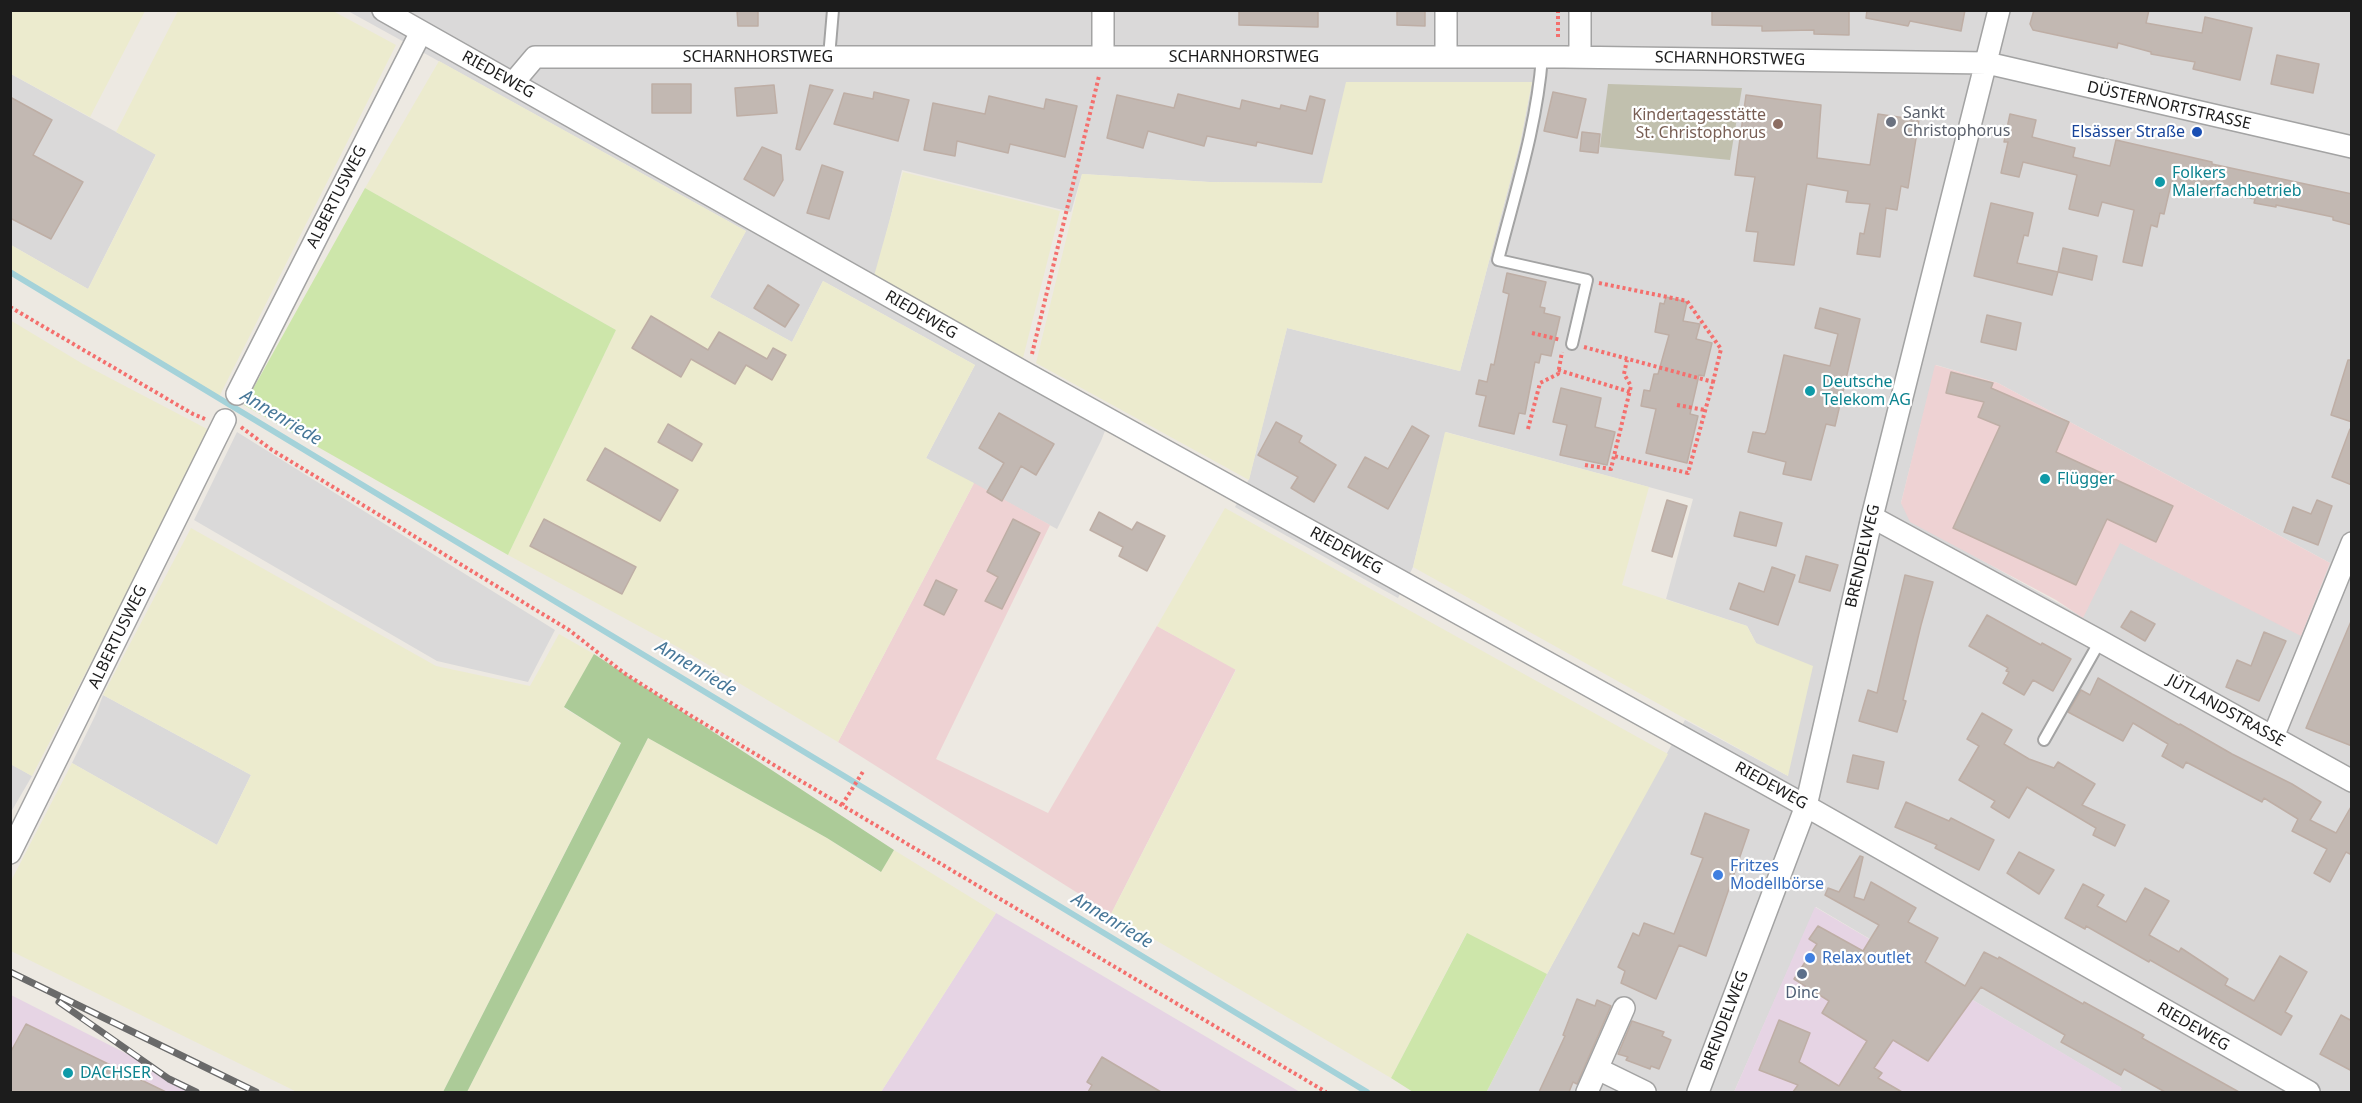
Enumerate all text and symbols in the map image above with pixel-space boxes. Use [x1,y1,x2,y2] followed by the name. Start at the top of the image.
[458,47,538,103] street label: RIEDEWEG
[683,47,833,67] street label: SCHARNHORSTWEG
[1169,47,1319,67] street label: SCHARNHORSTWEG
[1655,48,1805,70] street label: SCHARNHORSTWEG
[2085,78,2253,134] street label: DÜSTERNORTSTRASSE
[1903,103,2010,141] place label: Sankt Christophorus
[1632,105,1766,143] place label: Kindertagesstätte St. Christophorus
[1884,115,1898,129] marker: Sankt Christophorus
[1771,117,1785,131] marker: Kindertagesstätte St. Christophorus
[2071,122,2185,142] place label: Elsässer Straße
[2190,125,2204,139] marker: Elsässer Straße
[303,142,371,252] street label: ALBERTUSWEG
[2172,163,2302,201] place label: Folkers Malerfachbetrieb
[2153,175,2167,189] marker: Folkers Malerfachbetrieb
[881,287,961,343] street label: RIEDEWEG
[1822,372,1911,410] place label: Deutsche Telekom AG
[1803,384,1817,398] marker: Deutsche Telekom AG
[237,385,325,451] water label: Annenriede
[2057,469,2115,489] place label: Flügger
[2038,472,2052,486] marker: Flügger
[1842,502,1884,610] street label: BRENDELWEG
[1306,523,1386,579] street label: RIEDEWEG
[85,582,151,692] street label: ALBERTUSWEG
[652,636,740,702] water label: Annenriede
[2164,671,2288,751] street label: JÜTLANDSTRASSE
[1731,758,1811,814] street label: RIEDEWEG
[1730,856,1824,894] place label: Fritzes Modellbörse
[1711,868,1725,882] marker: Fritzes Modellbörse
[1068,888,1156,954] water label: Annenriede
[1822,948,1911,968] place label: Relax outlet
[1803,951,1817,965] marker: Relax outlet
[1795,967,1809,981] marker: Dinc
[1697,968,1753,1074] street label: BRENDELWEG
[1785,983,1819,1003] place label: Dinc
[2153,999,2233,1055] street label: RIEDEWEG
[80,1063,151,1083] place label: DACHSER
[61,1066,75,1080] marker: DACHSER

